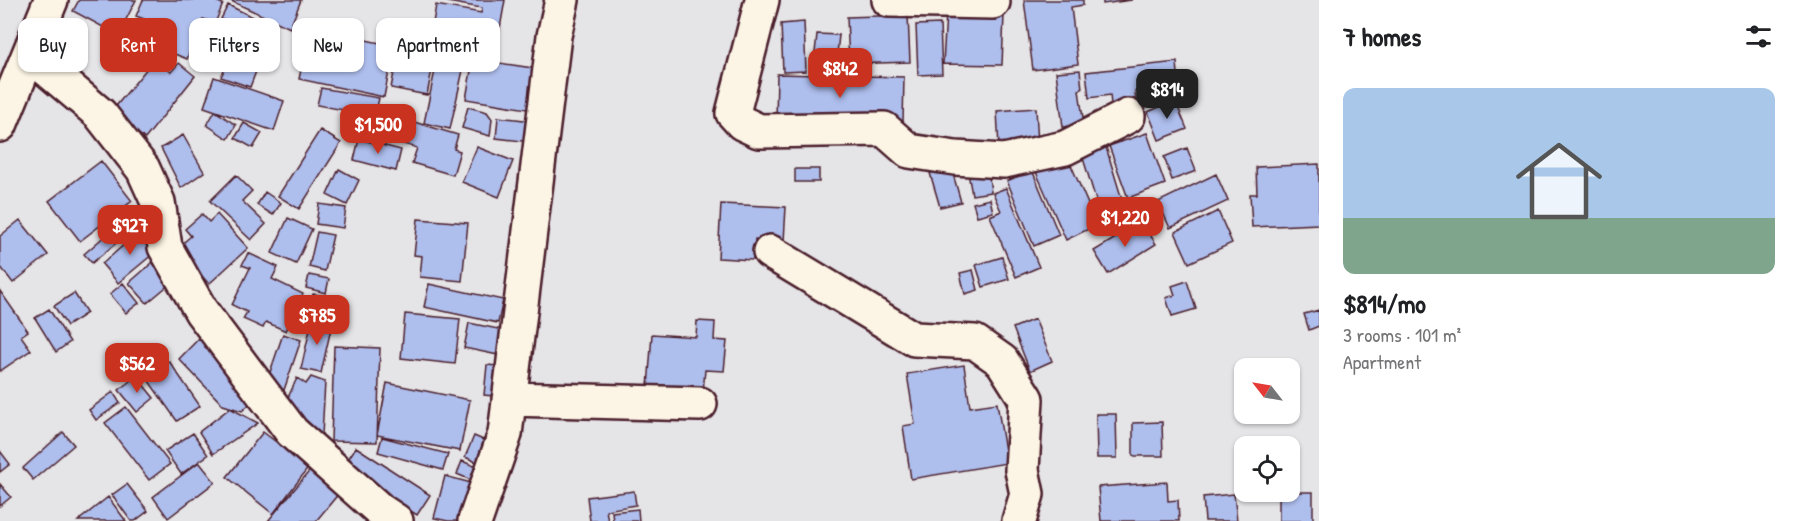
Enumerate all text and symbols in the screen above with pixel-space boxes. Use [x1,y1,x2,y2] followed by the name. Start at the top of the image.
[18,18,88,72] chip: Buy
[100,18,177,72] chip: Rent
[189,18,280,72] chip: Filters
[292,18,364,72] chip: New
[376,18,500,72] chip: Apartment
[1343,19,1421,54] text: 7 homes
[1742,20,1775,53] icon: filters
[804,48,876,99] pin: $842
[822,54,858,81] text: $842
[1131,69,1203,120] pin: $814
[1150,75,1184,102] text: $814
[329,104,427,155] pin: $1,500
[354,110,402,137] text: $1,500
[1505,127,1613,235] icon: home
[1076,197,1174,248] pin: $1,220
[1100,203,1150,230] text: $1,220
[94,205,166,256] pin: $927
[112,211,148,238] text: $927
[1343,286,1426,321] text: $814/mo
[281,295,353,346] pin: $785
[298,301,336,328] text: $785
[1343,321,1461,348] text: 3 rooms · 101 m²
[101,343,173,394] pin: $562
[1343,348,1421,375] text: Apartment
[119,349,155,376] text: $562
[1234,358,1300,424] north arrow
[1234,358,1300,502] map controls
[1234,436,1300,502] button: locate

